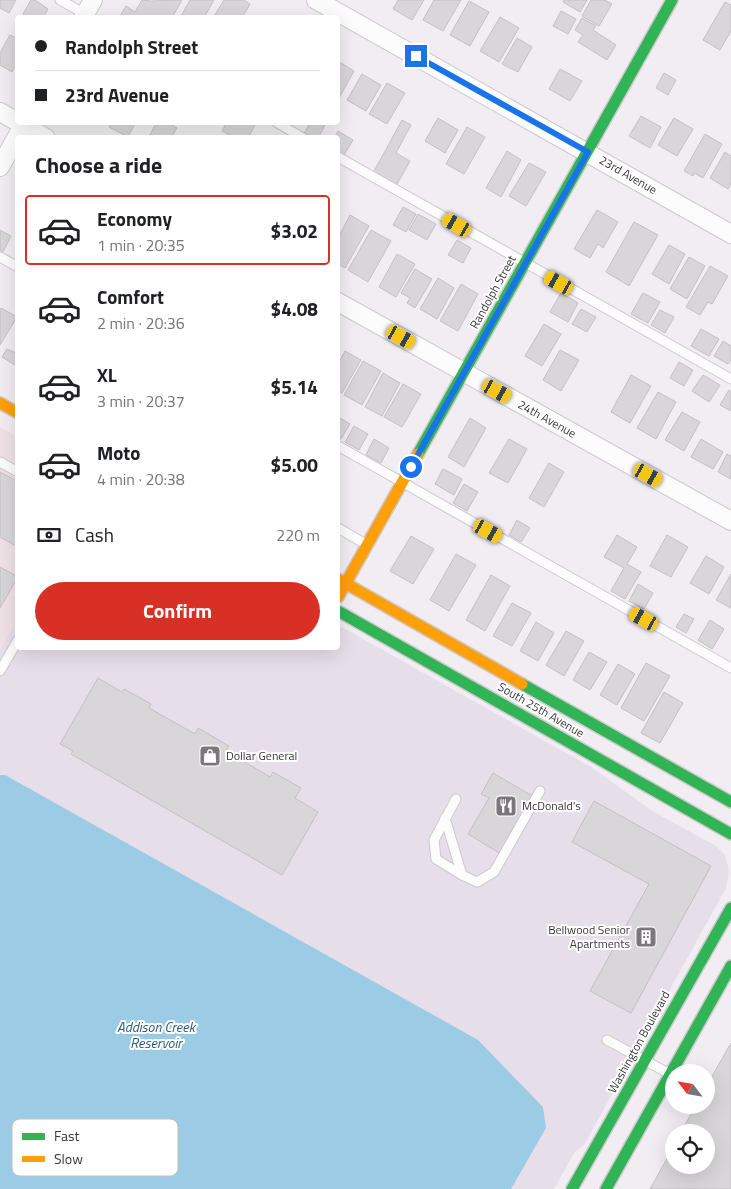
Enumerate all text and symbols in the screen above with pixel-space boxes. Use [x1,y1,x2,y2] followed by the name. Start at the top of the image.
[65,32,198,61] text: Randolph Street
[405,45,427,67] route end
[65,80,169,109] text: 23rd Avenue
[35,148,162,182] text: Choose a ride
[596,150,661,199] street label: 23rd Avenue
[97,204,172,233] text: Economy
[37,208,82,253] icon: car
[440,211,473,239] car
[271,216,318,245] text: $3.02
[97,233,185,257] text: 1 min · 20:35
[464,251,521,332] street label: Randolph Street
[542,269,575,297] car
[97,282,164,311] text: Comfort
[37,286,82,331] icon: car
[271,294,318,323] text: $4.08
[97,311,185,335] text: 2 min · 20:36
[384,323,417,351] car
[97,360,117,389] text: XL
[37,364,82,409] icon: car
[271,372,318,401] text: $5.14
[480,377,513,405] car
[97,389,185,413] text: 3 min · 20:37
[515,395,580,442] street label: 24th Avenue
[97,438,140,467] text: Moto
[37,442,82,487] icon: car
[271,450,318,479] text: $5.00
[400,456,422,478] route start
[631,461,664,489] car
[97,467,185,491] text: 4 min · 20:38
[471,517,504,545] car
[75,520,114,549] text: Cash
[35,521,63,549] icon: cash
[276,523,320,547] text: 220 m
[35,582,320,640] button: Confirm
[627,605,660,633] car
[495,677,588,742] street label: South 25th Avenue
[198,744,222,768] shop icon: Dollar General
[226,746,297,765] place label: Dollar General
[494,794,518,818] restaurant icon: McDonald's
[522,796,581,815] place label: McDonald's
[548,920,630,953] place label: Bellwood Senior Apartments
[634,925,658,949] building icon: Bellwood Senior Apartments
[603,987,675,1096] street label: Washington Boulevard
[117,1016,197,1053] water label: Addison Creek Reservoir
[665,1064,715,1114] north arrow
[665,1064,715,1174] map controls
[12,1119,178,1176] legend
[665,1124,715,1174] button: locate
[54,1125,79,1146] text: Fast
[54,1148,83,1169] text: Slow

